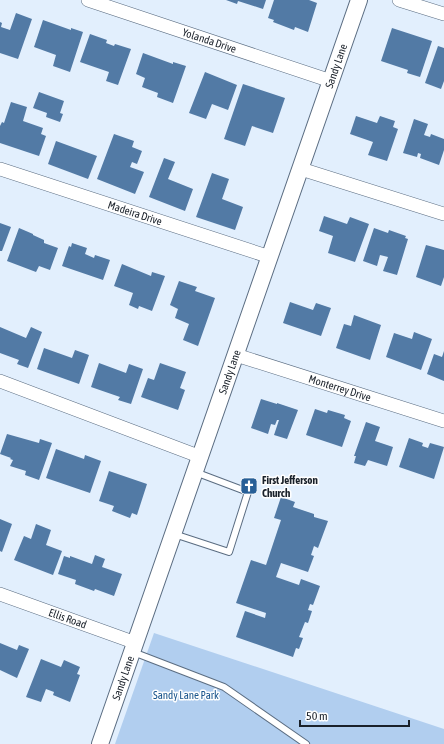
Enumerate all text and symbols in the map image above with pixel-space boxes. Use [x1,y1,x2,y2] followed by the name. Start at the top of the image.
[181,26,238,55] street label: Yolanda Drive
[323,42,349,90] street label: Sandy Lane
[106,199,164,227] street label: Madeira Drive
[216,348,243,396] street label: Sandy Lane
[307,372,373,403] street label: Monterrey Drive
[262,474,318,499] place label: First Jefferson Church
[239,476,259,496] church icon: First Jefferson Church
[47,606,88,631] street label: Ellis Road
[110,654,136,702] street label: Sandy Lane
[153,689,219,701] park label: Sandy Lane Park
[300,702,409,728] scale bar
[306,709,328,723] text: 50 m

